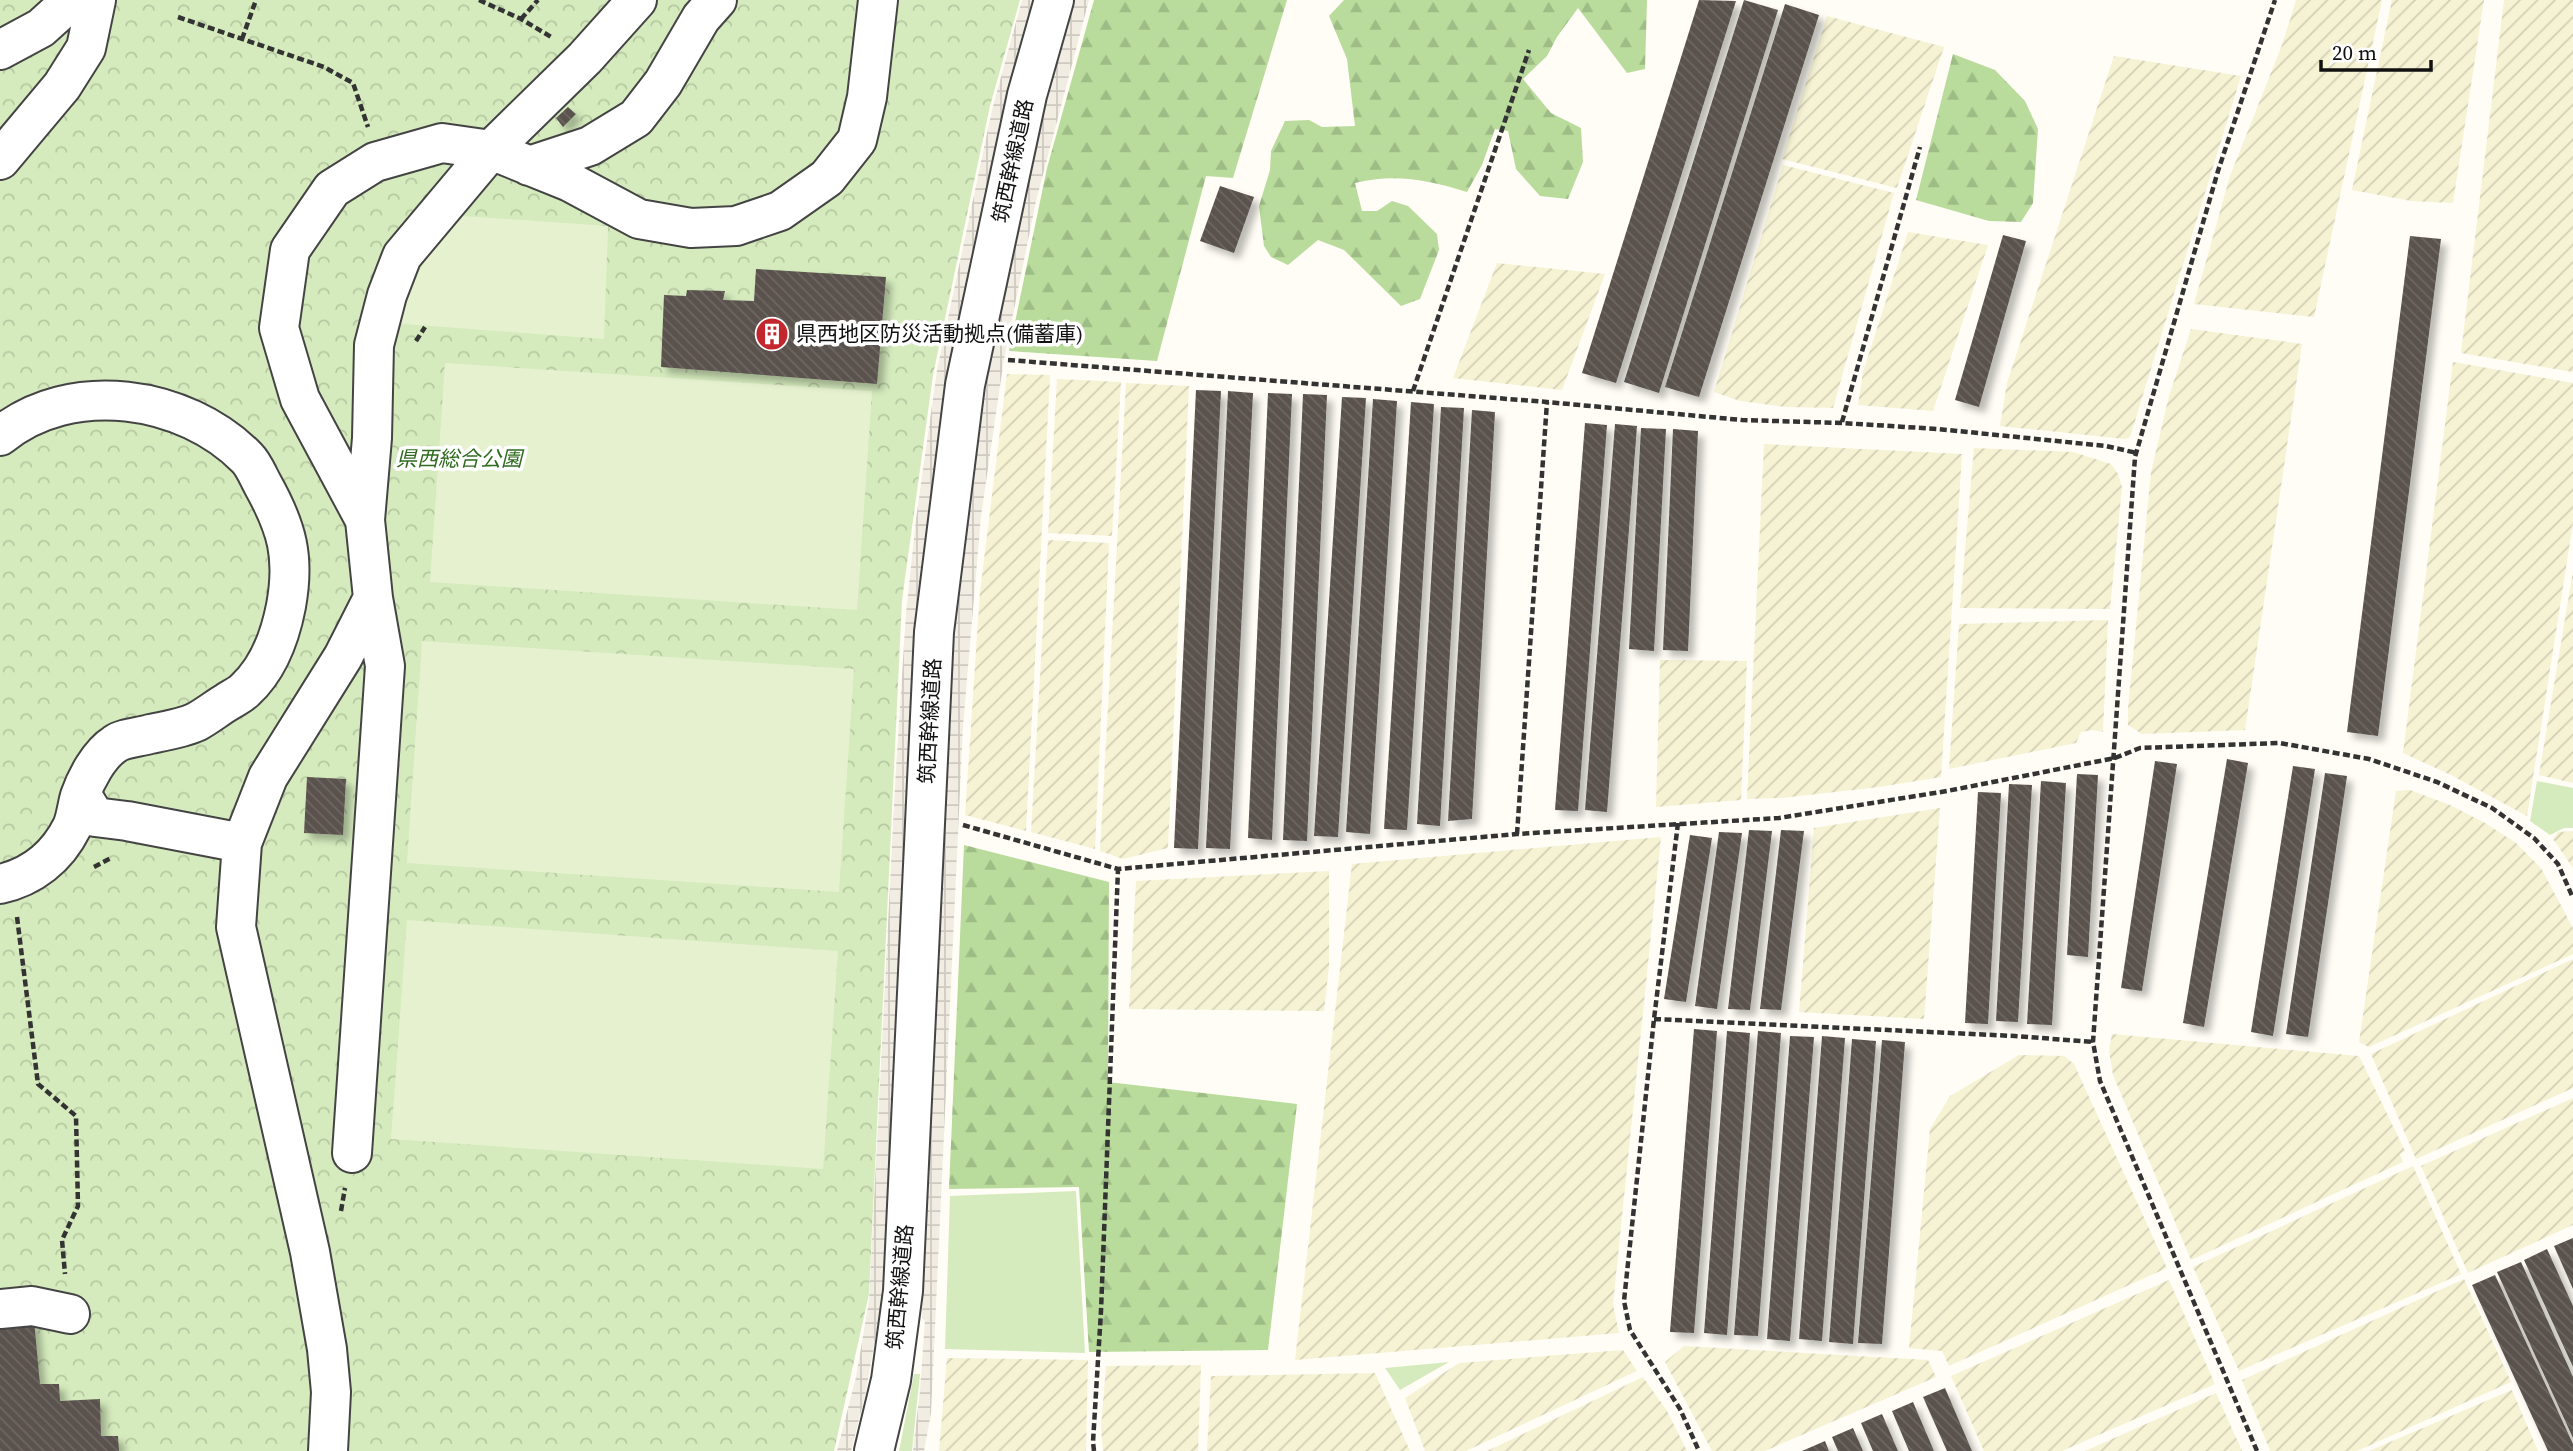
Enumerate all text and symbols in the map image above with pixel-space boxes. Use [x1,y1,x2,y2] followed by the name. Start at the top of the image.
[2321,28,2431,72] scale bar
[2332,38,2377,67] text: 20 m
[985,96,1040,226] street label: 筑西幹線道路
[753,315,791,353] building icon: 県西地区防災活動拠点(備蓄庫)
[796,319,1083,348] place label: 県西地区防災活動拠点(備蓄庫)
[396,444,525,473] park label: 県西総合公園
[912,657,947,785] street label: 筑西幹線道路
[880,1223,919,1351] street label: 筑西幹線道路

